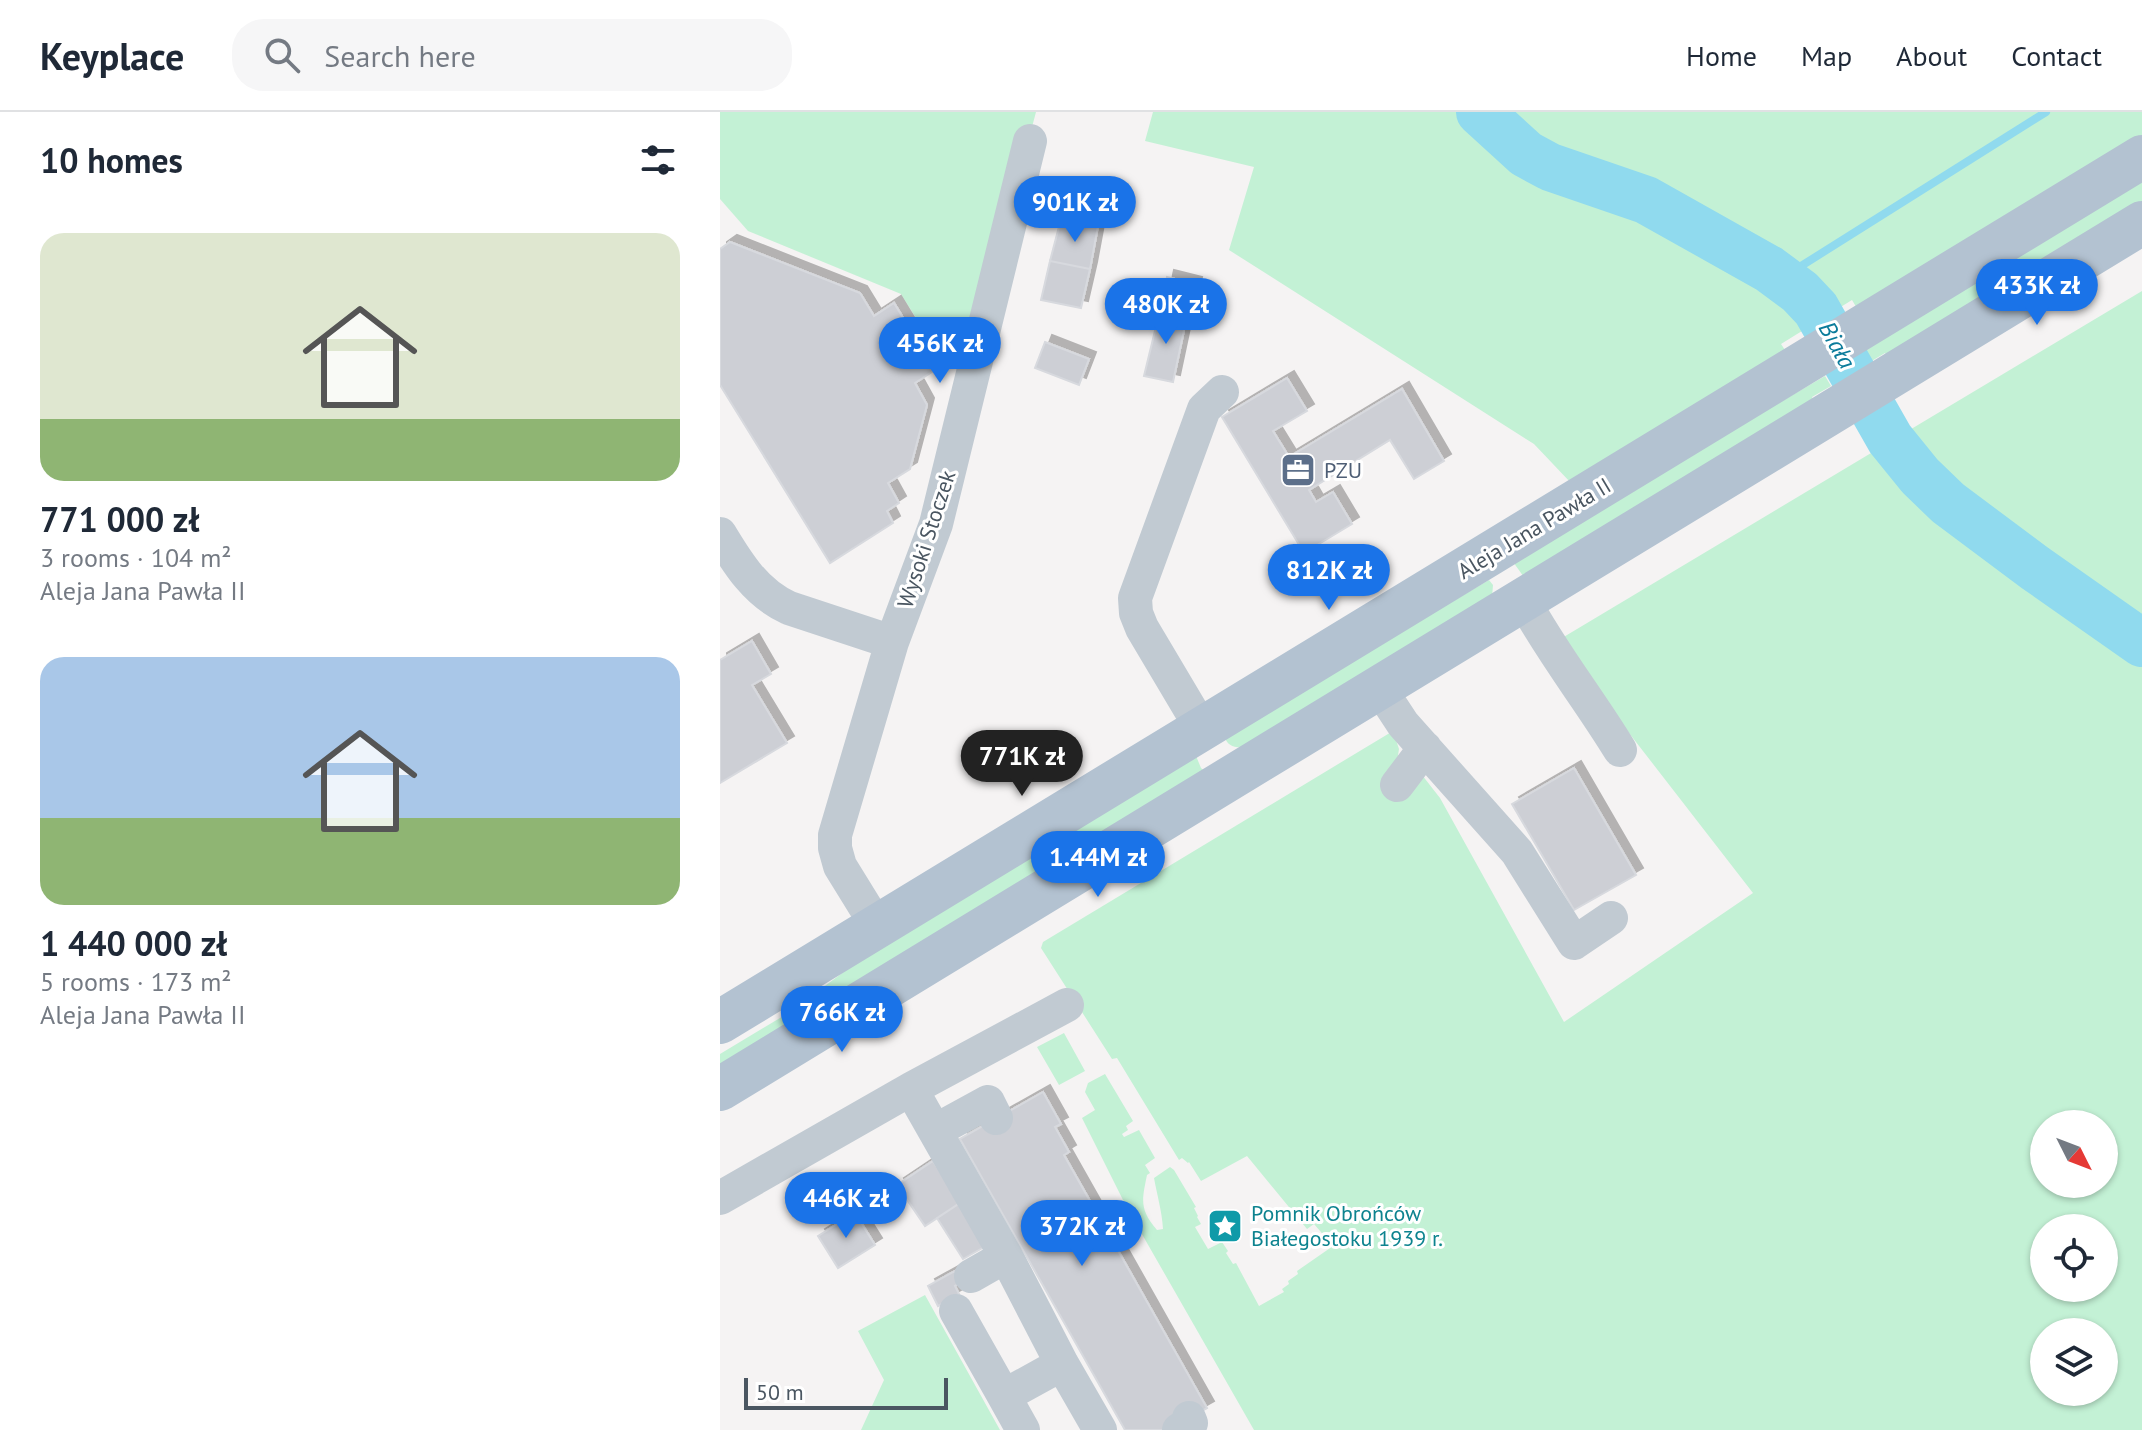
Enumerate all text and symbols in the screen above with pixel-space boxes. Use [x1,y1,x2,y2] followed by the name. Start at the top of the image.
[232,19,792,91] search box
[40,31,184,80] text: Keyplace
[260,33,304,77] icon: search
[324,36,476,75] text: Search here
[1686,37,1757,74] text: Home
[1801,37,1852,74] text: Map
[1896,37,1967,74] text: About
[2011,37,2102,74] text: Contact
[40,138,183,182] text: 10 homes
[636,138,680,182] icon: filters
[1001,176,1149,244] pin: 901K zł
[1032,185,1118,218] text: 901K zł
[1963,259,2111,327] pin: 433K zł
[1994,268,2080,301] text: 433K zł
[1092,278,1240,346] pin: 480K zł
[288,285,432,429] icon: home
[1123,287,1209,320] text: 480K zł
[1812,316,1863,374] water label: Biała
[866,317,1014,385] pin: 456K zł
[897,326,983,359] text: 456K zł
[1279,451,1317,489] office icon: PZU
[1324,456,1362,484] place label: PZU
[891,466,962,611] street label: Wysoki Stoczek
[1452,471,1616,585] street label: Aleja Jana Pawła II
[40,497,199,541] text: 771 000 zł
[40,541,232,574] text: 3 rooms · 104 m²
[1255,544,1403,612] pin: 812K zł
[1286,553,1372,586] text: 812K zł
[40,574,246,607] text: Aleja Jana Pawła II
[288,709,432,853] icon: home
[948,730,1096,798] pin: 771K zł
[979,739,1065,772] text: 771K zł
[1015,831,1181,899] pin: 1.44M zł
[1049,840,1147,873] text: 1.44M zł
[40,921,227,965] text: 1 440 000 zł
[40,965,232,998] text: 5 rooms · 173 m²
[768,986,916,1054] pin: 766K zł
[799,995,885,1028] text: 766K zł
[40,998,246,1031] text: Aleja Jana Pawła II
[2030,1110,2118,1198] north arrow
[2030,1110,2118,1406] map controls
[772,1172,920,1240] pin: 446K zł
[803,1181,889,1214] text: 446K zł
[1251,1199,1443,1252] place label: Pomnik Obrońców Białegostoku 1939 r.
[1008,1200,1156,1268] pin: 372K zł
[1206,1207,1244,1245] place icon: Pomnik Obrońców Białegostoku 1939 r.
[1039,1209,1125,1242] text: 372K zł
[2030,1214,2118,1302] button: locate
[2030,1318,2118,1406] button: layers
[744,1374,948,1410] scale bar
[756,1378,804,1406] text: 50 m

